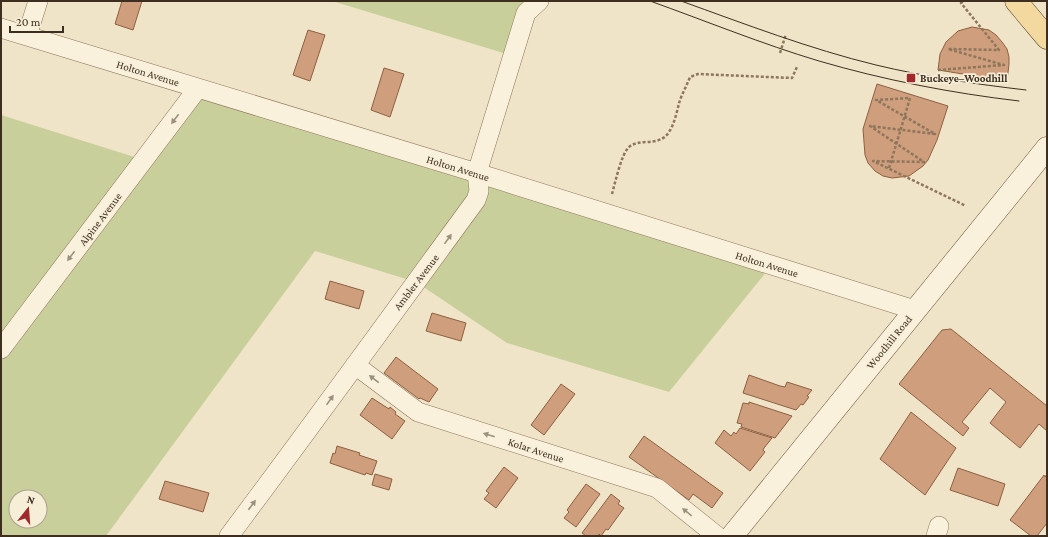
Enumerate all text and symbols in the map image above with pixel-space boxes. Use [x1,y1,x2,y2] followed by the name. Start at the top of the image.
[10,8,63,34] scale bar
[16,15,41,29] text: 20 m
[115,58,181,88] street label: Holton Avenue
[905,72,917,84] marker: Buckeye–Woodhill
[920,72,1008,84] place label: Buckeye–Woodhill
[171,114,179,125] one-way arrow
[425,153,491,183] street label: Holton Avenue
[76,190,125,248] street label: Alpine Avenue
[444,234,452,244] one-way arrow
[734,249,800,279] street label: Holton Avenue
[67,251,75,262] one-way arrow
[391,252,441,312] street label: Ambler Avenue
[864,313,914,371] street label: Woodhill Road
[368,374,379,383] one-way arrow
[326,395,334,406] one-way arrow
[483,431,495,437] one-way arrow
[507,435,566,465] street label: Kolar Avenue
[8,489,48,529] north arrow
[26,493,37,506] text: N
[248,499,257,510] one-way arrow
[681,507,692,516] one-way arrow

